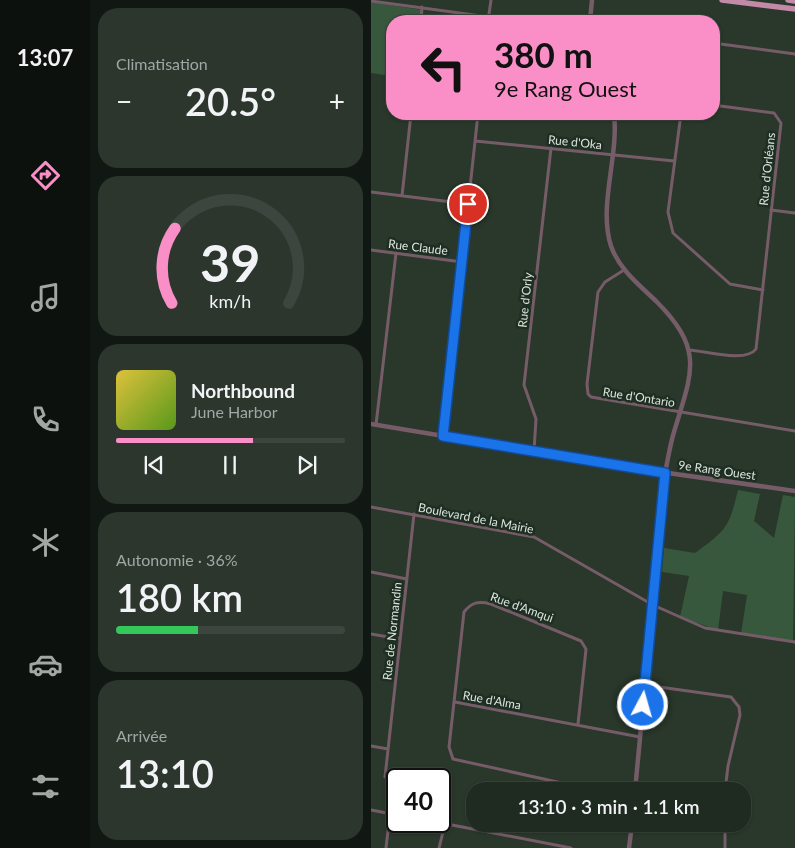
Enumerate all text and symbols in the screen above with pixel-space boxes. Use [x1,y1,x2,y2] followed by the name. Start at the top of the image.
[494,33,593,75] text: 380 m
[411,35,476,100] icon: left
[17,44,73,71] text: 13:07
[116,54,208,73] text: Climatisation
[494,75,637,102] text: 9e Rang Ouest
[185,78,276,124] text: 20.5°
[116,84,132,118] text: −
[329,84,345,118] text: +
[547,132,603,152] street label: Rue d'Oka
[756,132,778,206] street label: Rue d'Orléans
[28,158,63,193] icon: directions
[447,183,489,225] pin
[454,190,482,218] icon: arrive
[200,231,261,293] text: 39
[387,236,449,258] street label: Rue Claude
[515,271,535,328] street label: Rue d'Orly
[28,280,63,315] icon: music
[210,290,251,312] text: km/h
[191,379,295,402] text: Northbound
[602,384,676,410] street label: Rue d'Ontario
[28,402,63,437] icon: phone
[191,402,278,421] text: June Harbor
[140,451,168,479] icon: previous
[216,451,244,479] icon: pause
[293,451,321,479] icon: next
[677,457,757,483] street label: 9e Rang Ouest
[417,499,535,537] street label: Boulevard de la Mairie
[28,525,63,560] icon: climate
[116,550,238,569] text: Autonomie · 36%
[116,574,243,620] text: 180 km
[379,581,405,681] street label: Rue de Normandin
[488,589,556,625] street label: Rue d'Amqui
[28,647,63,682] icon: car
[616,678,668,730] position arrow
[462,688,522,712] street label: Rue d'Alma
[116,726,167,745] text: Arrivée
[116,750,214,796] text: 13:10
[386,768,451,833] speed limit sign: 40
[28,769,63,804] icon: filters
[518,795,699,818] text: 13:10 · 3 min · 1.1 km

